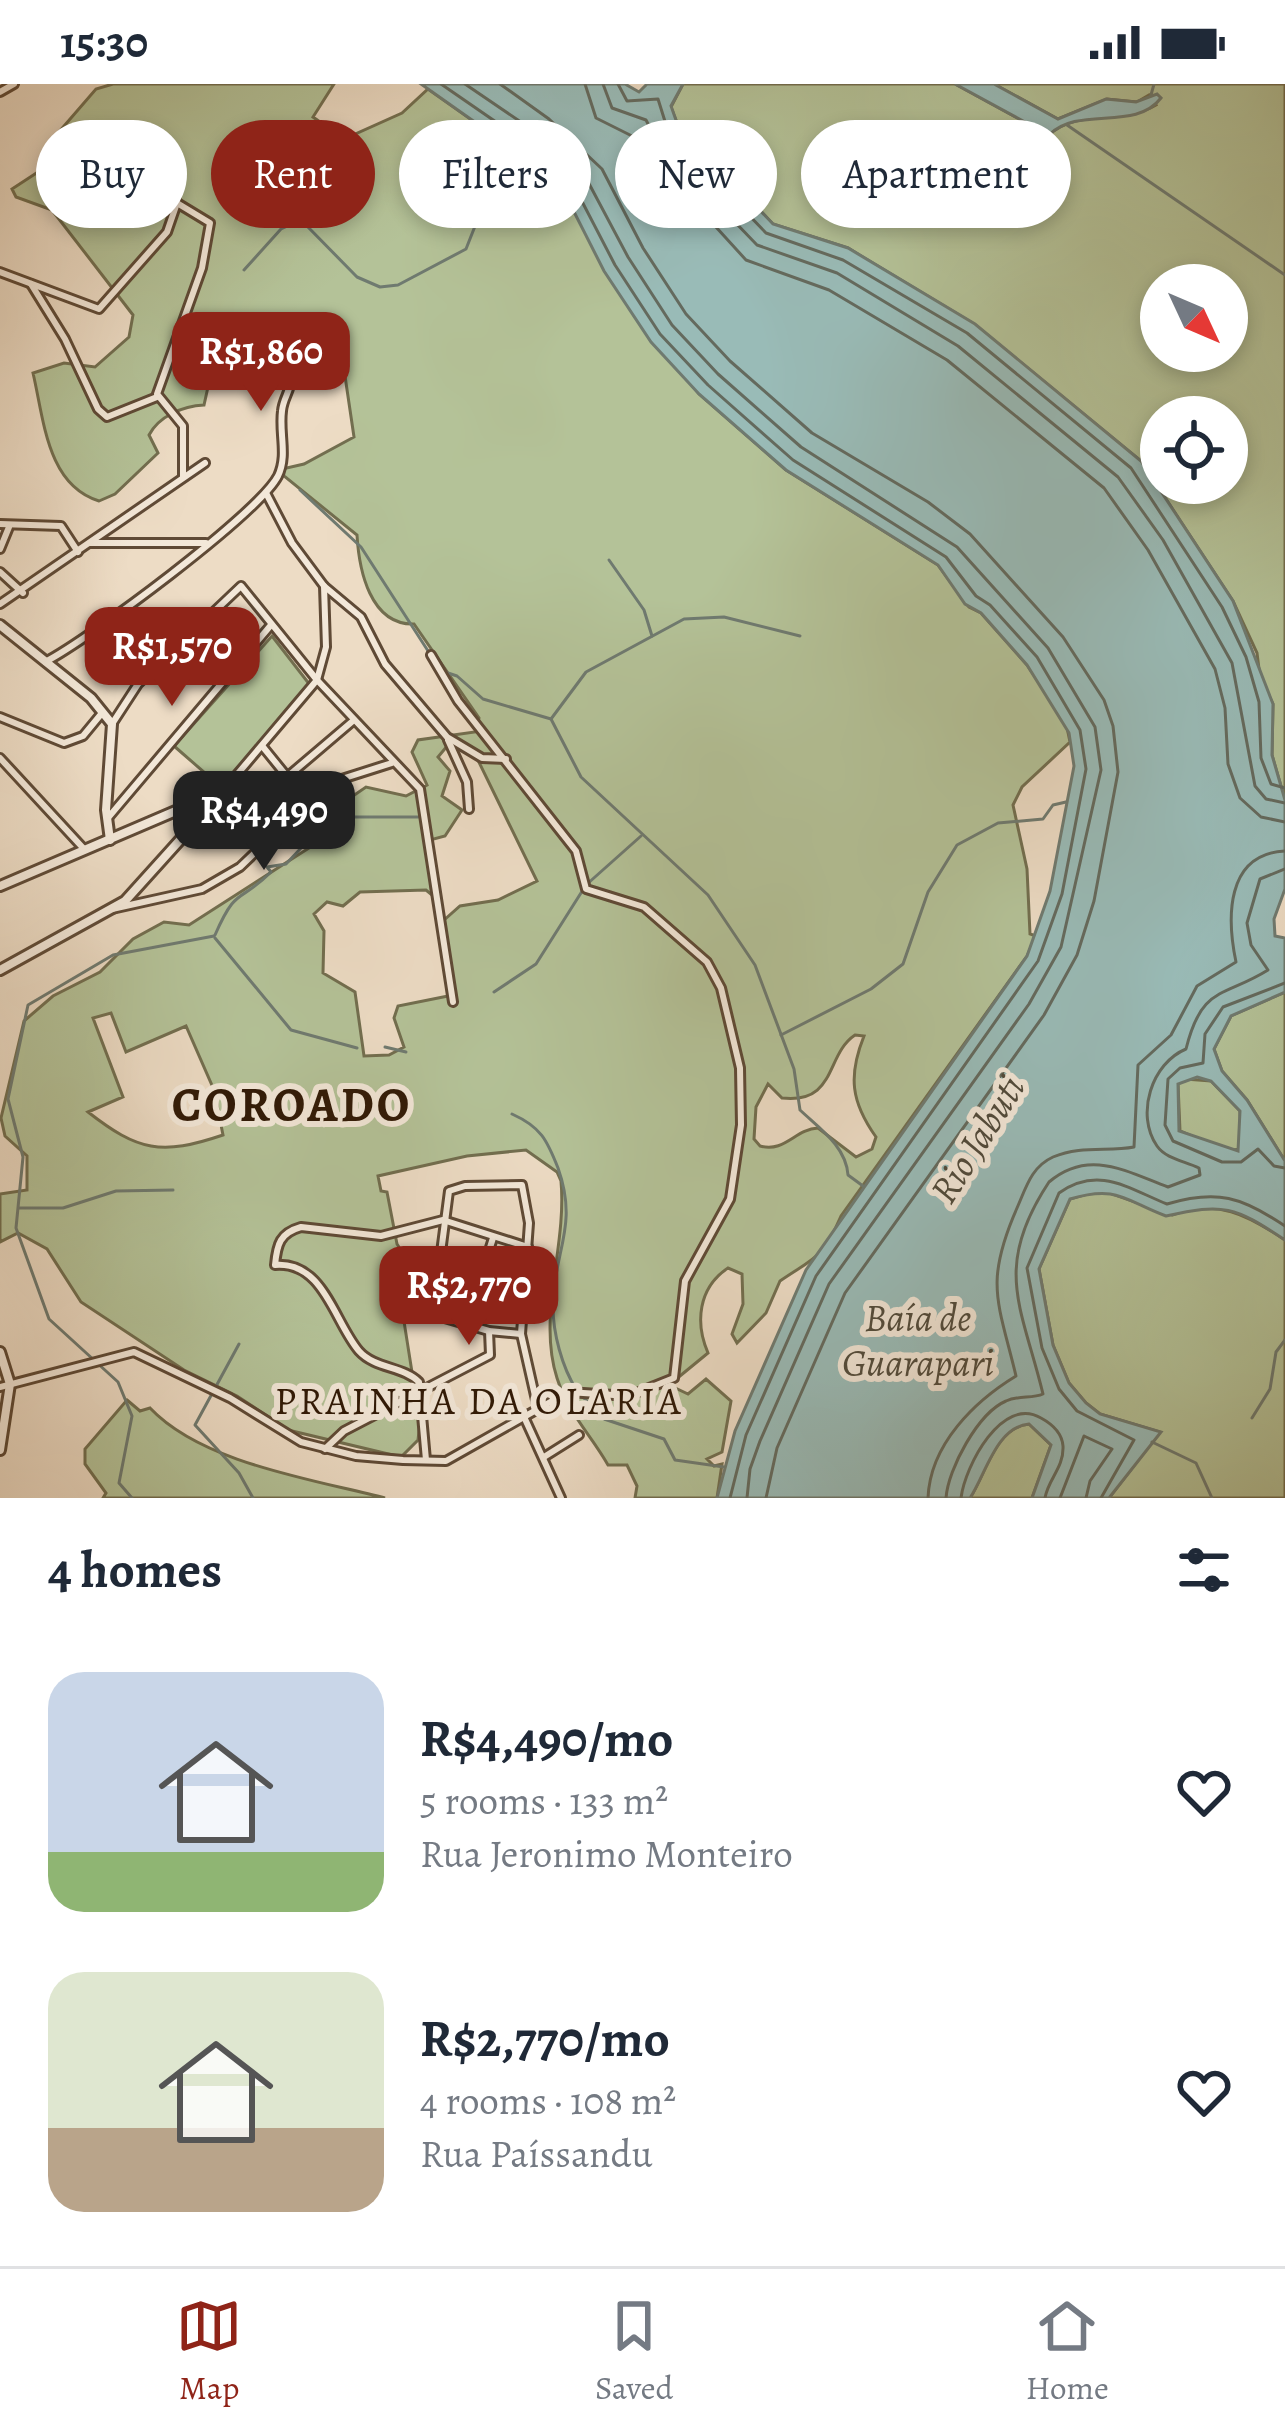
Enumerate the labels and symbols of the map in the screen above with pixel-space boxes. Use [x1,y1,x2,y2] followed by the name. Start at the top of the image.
[1140,264,1248,372] north arrow
[150,312,372,414] pin: R$1,860
[61,607,283,709] pin: R$1,570
[153,771,375,873] pin: R$4,490
[917,1065,1037,1213] water label: Rio Jabuti
[172,1072,412,1138] district label: COROADO
[358,1246,580,1348] pin: R$2,770
[842,1291,994,1389] water label: Baía de Guarapari
[274,1374,684,1427] district label: PRAINHA DA OLARIA

